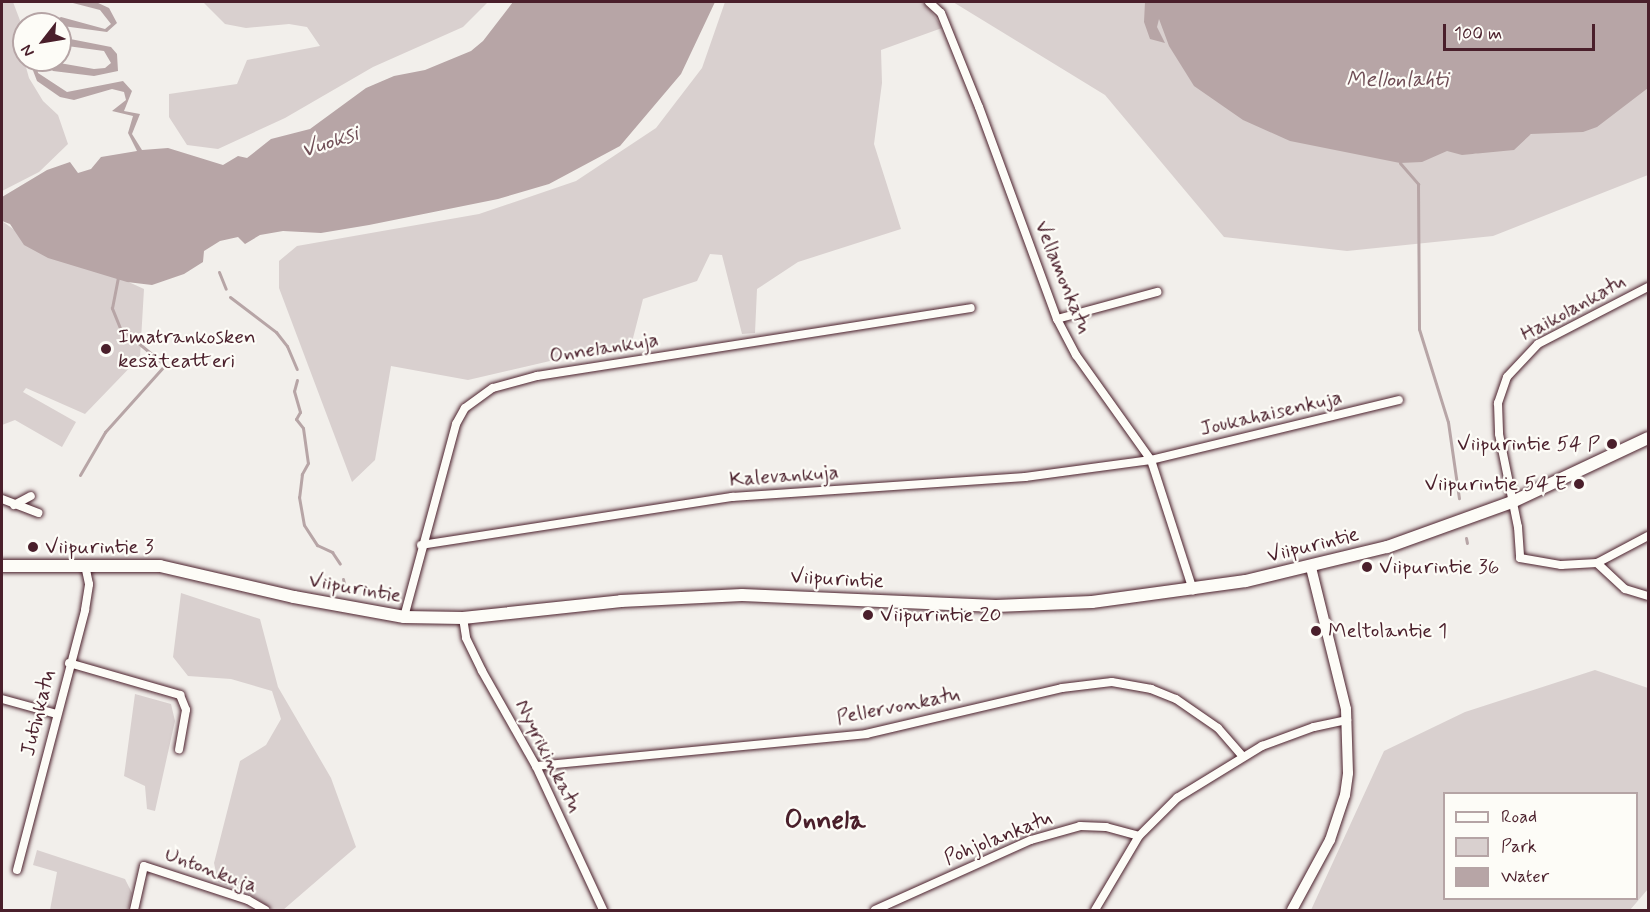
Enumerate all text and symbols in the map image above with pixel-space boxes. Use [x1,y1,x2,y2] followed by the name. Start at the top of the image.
[12,12,72,72] north arrow
[1446,12,1598,50] scale bar
[1454,22,1502,46] text: 100 m
[16,41,40,60] text: N
[1346,68,1448,94] water label: Mellonlahti
[298,121,362,165] water label: Vuoksi
[1029,217,1097,337] street label: Vellamonkatu
[1516,269,1630,347] street label: Haikolankatu
[118,324,256,374] place label: Imatrankosken kesäteatteri
[548,327,660,369] street label: Onnelankuja
[99,342,113,356] marker: Imatrankosken kesäteatteri
[1198,384,1344,442] street label: Joukahaisenkuja
[1457,431,1600,457] place label: Viipurintie 54 P
[1605,437,1619,451] marker: Viipurintie 54 P
[728,460,840,492] street label: Kalevankuja
[1424,471,1567,497] place label: Viipurintie 54 E
[1572,477,1586,491] marker: Viipurintie 54 E
[1265,521,1361,569] street label: Viipurintie
[45,534,154,560] place label: Viipurintie 3
[26,540,40,554] marker: Viipurintie 3
[1379,554,1499,580] place label: Viipurintie 36
[1360,560,1374,574] marker: Viipurintie 36
[790,564,884,594] street label: Viipurintie
[307,567,403,609] street label: Viipurintie
[880,602,1002,628] place label: Viipurintie 20
[861,608,875,622] marker: Viipurintie 20
[1328,618,1448,644] place label: Meltolantie 1
[1309,624,1323,638] marker: Meltolantie 1
[15,667,61,759] street label: Jutinkatu
[834,682,962,730] street label: Pellervonkatu
[509,695,587,817] street label: Nyyrikinkatu
[1443,792,1638,900] legend
[785,805,865,837] district label: Onnela
[940,805,1056,871] street label: Pohjolankatu
[1501,805,1537,829] text: Road
[1501,835,1537,859] text: Park
[161,842,261,898] street label: Untonkuja
[1501,865,1549,889] text: Water

